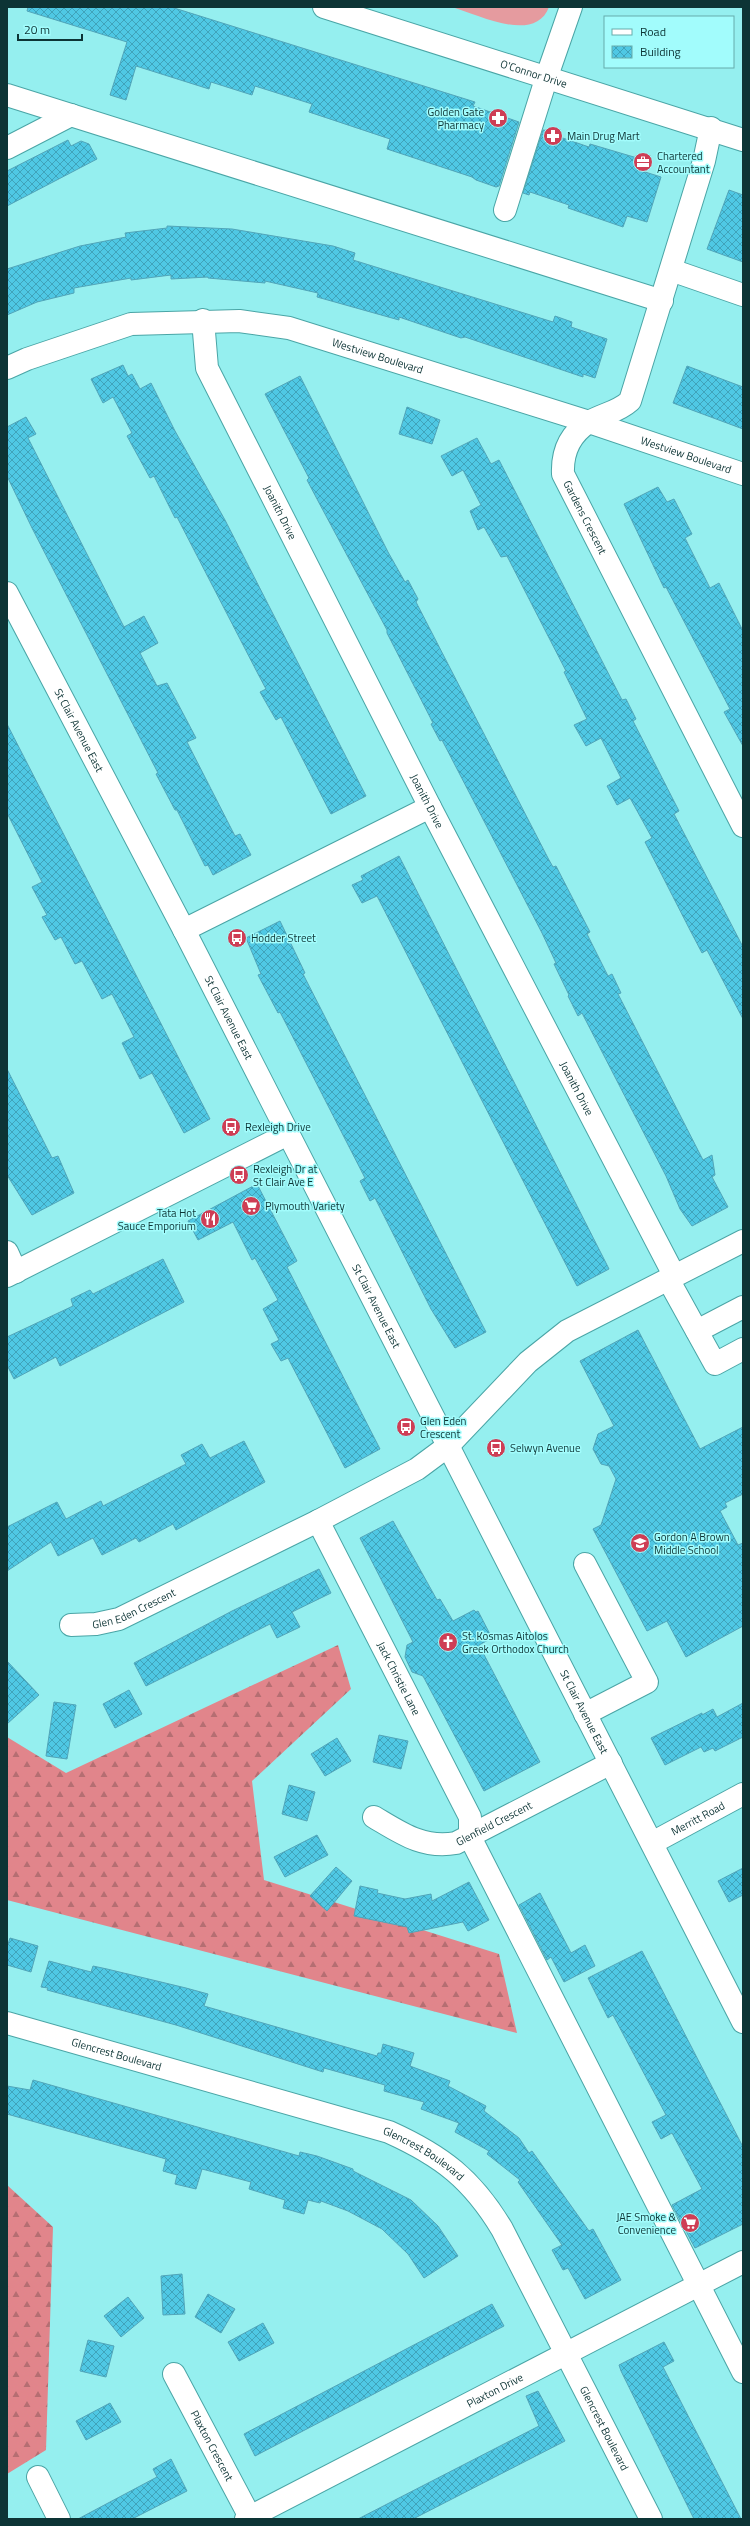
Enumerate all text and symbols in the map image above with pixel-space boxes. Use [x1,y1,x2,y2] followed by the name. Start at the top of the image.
[18,16,82,42] scale bar
[604,16,734,68] legend
[24,20,50,39] text: 20 m
[640,22,666,41] text: Road
[640,42,681,61] text: Building
[498,55,570,92] street label: O'Connor Drive
[427,104,485,133] place label: Golden Gate Pharmacy
[487,107,509,129] pharmacy icon: Golden Gate Pharmacy
[542,125,564,147] pharmacy icon: Main Drug Mart
[567,128,640,144] place label: Main Drug Mart
[657,148,710,177] place label: Chartered Accountant
[632,151,654,173] office icon: Chartered Accountant
[330,334,425,378] street label: Westview Boulevard
[639,432,734,478] street label: Westview Boulevard
[560,478,611,557] street label: Gardens Crescent
[260,482,301,543] street label: Joanith Drive
[51,686,108,775] street label: St Clair Avenue East
[407,771,448,831] street label: Joanith Drive
[226,927,248,949] bus stop icon: Hodder Street
[251,930,316,946] place label: Hodder Street
[201,973,257,1062] street label: St Clair Avenue East
[556,1059,598,1119] street label: Joanith Drive
[220,1116,242,1138] bus stop icon: Rexleigh Drive
[245,1119,311,1135] place label: Rexleigh Drive
[253,1161,317,1190] place label: Rexleigh Dr at St Clair Ave E
[228,1164,250,1186] bus stop icon: Rexleigh Dr at St Clair Ave E
[240,1195,262,1217] supermarket icon: Plymouth Variety
[265,1198,346,1214] place label: Plymouth Variety
[118,1205,196,1234] place label: Tata Hot Sauce Emporium
[199,1208,221,1230] restaurant icon: Tata Hot Sauce Emporium
[348,1261,405,1351] street label: St Clair Avenue East
[420,1413,467,1442] place label: Glen Eden Crescent
[395,1416,417,1438] bus stop icon: Glen Eden Crescent
[485,1437,507,1459] bus stop icon: Selwyn Avenue
[510,1440,581,1456] place label: Selwyn Avenue
[654,1529,730,1558] place label: Gordon A Brown Middle School
[629,1532,651,1554] school or university icon: Gordon A Brown Middle School
[92,1584,178,1632] street label: Glen Eden Crescent
[462,1628,569,1657] place label: St. Kosmas Aitolos Greek Orthodox Church
[437,1631,459,1653] church icon: St. Kosmas Aitolos Greek Orthodox Church
[373,1639,425,1719] street label: Jack Christie Lane
[556,1667,612,1757] street label: St Clair Avenue East
[453,1797,535,1850] street label: Glenfield Crescent
[668,1797,728,1839] street label: Merritt Road
[70,2034,164,2075] street label: Glencrest Boulevard
[381,2123,468,2184] street label: Glencrest Boulevard
[616,2209,676,2238] place label: JAE Smoke & Convenience
[679,2212,701,2234] supermarket icon: JAE Smoke & Convenience
[464,2369,526,2412] street label: Plaxton Drive
[576,2383,633,2473] street label: Glencrest Boulevard
[187,2407,237,2484] street label: Plaxton Crescent

